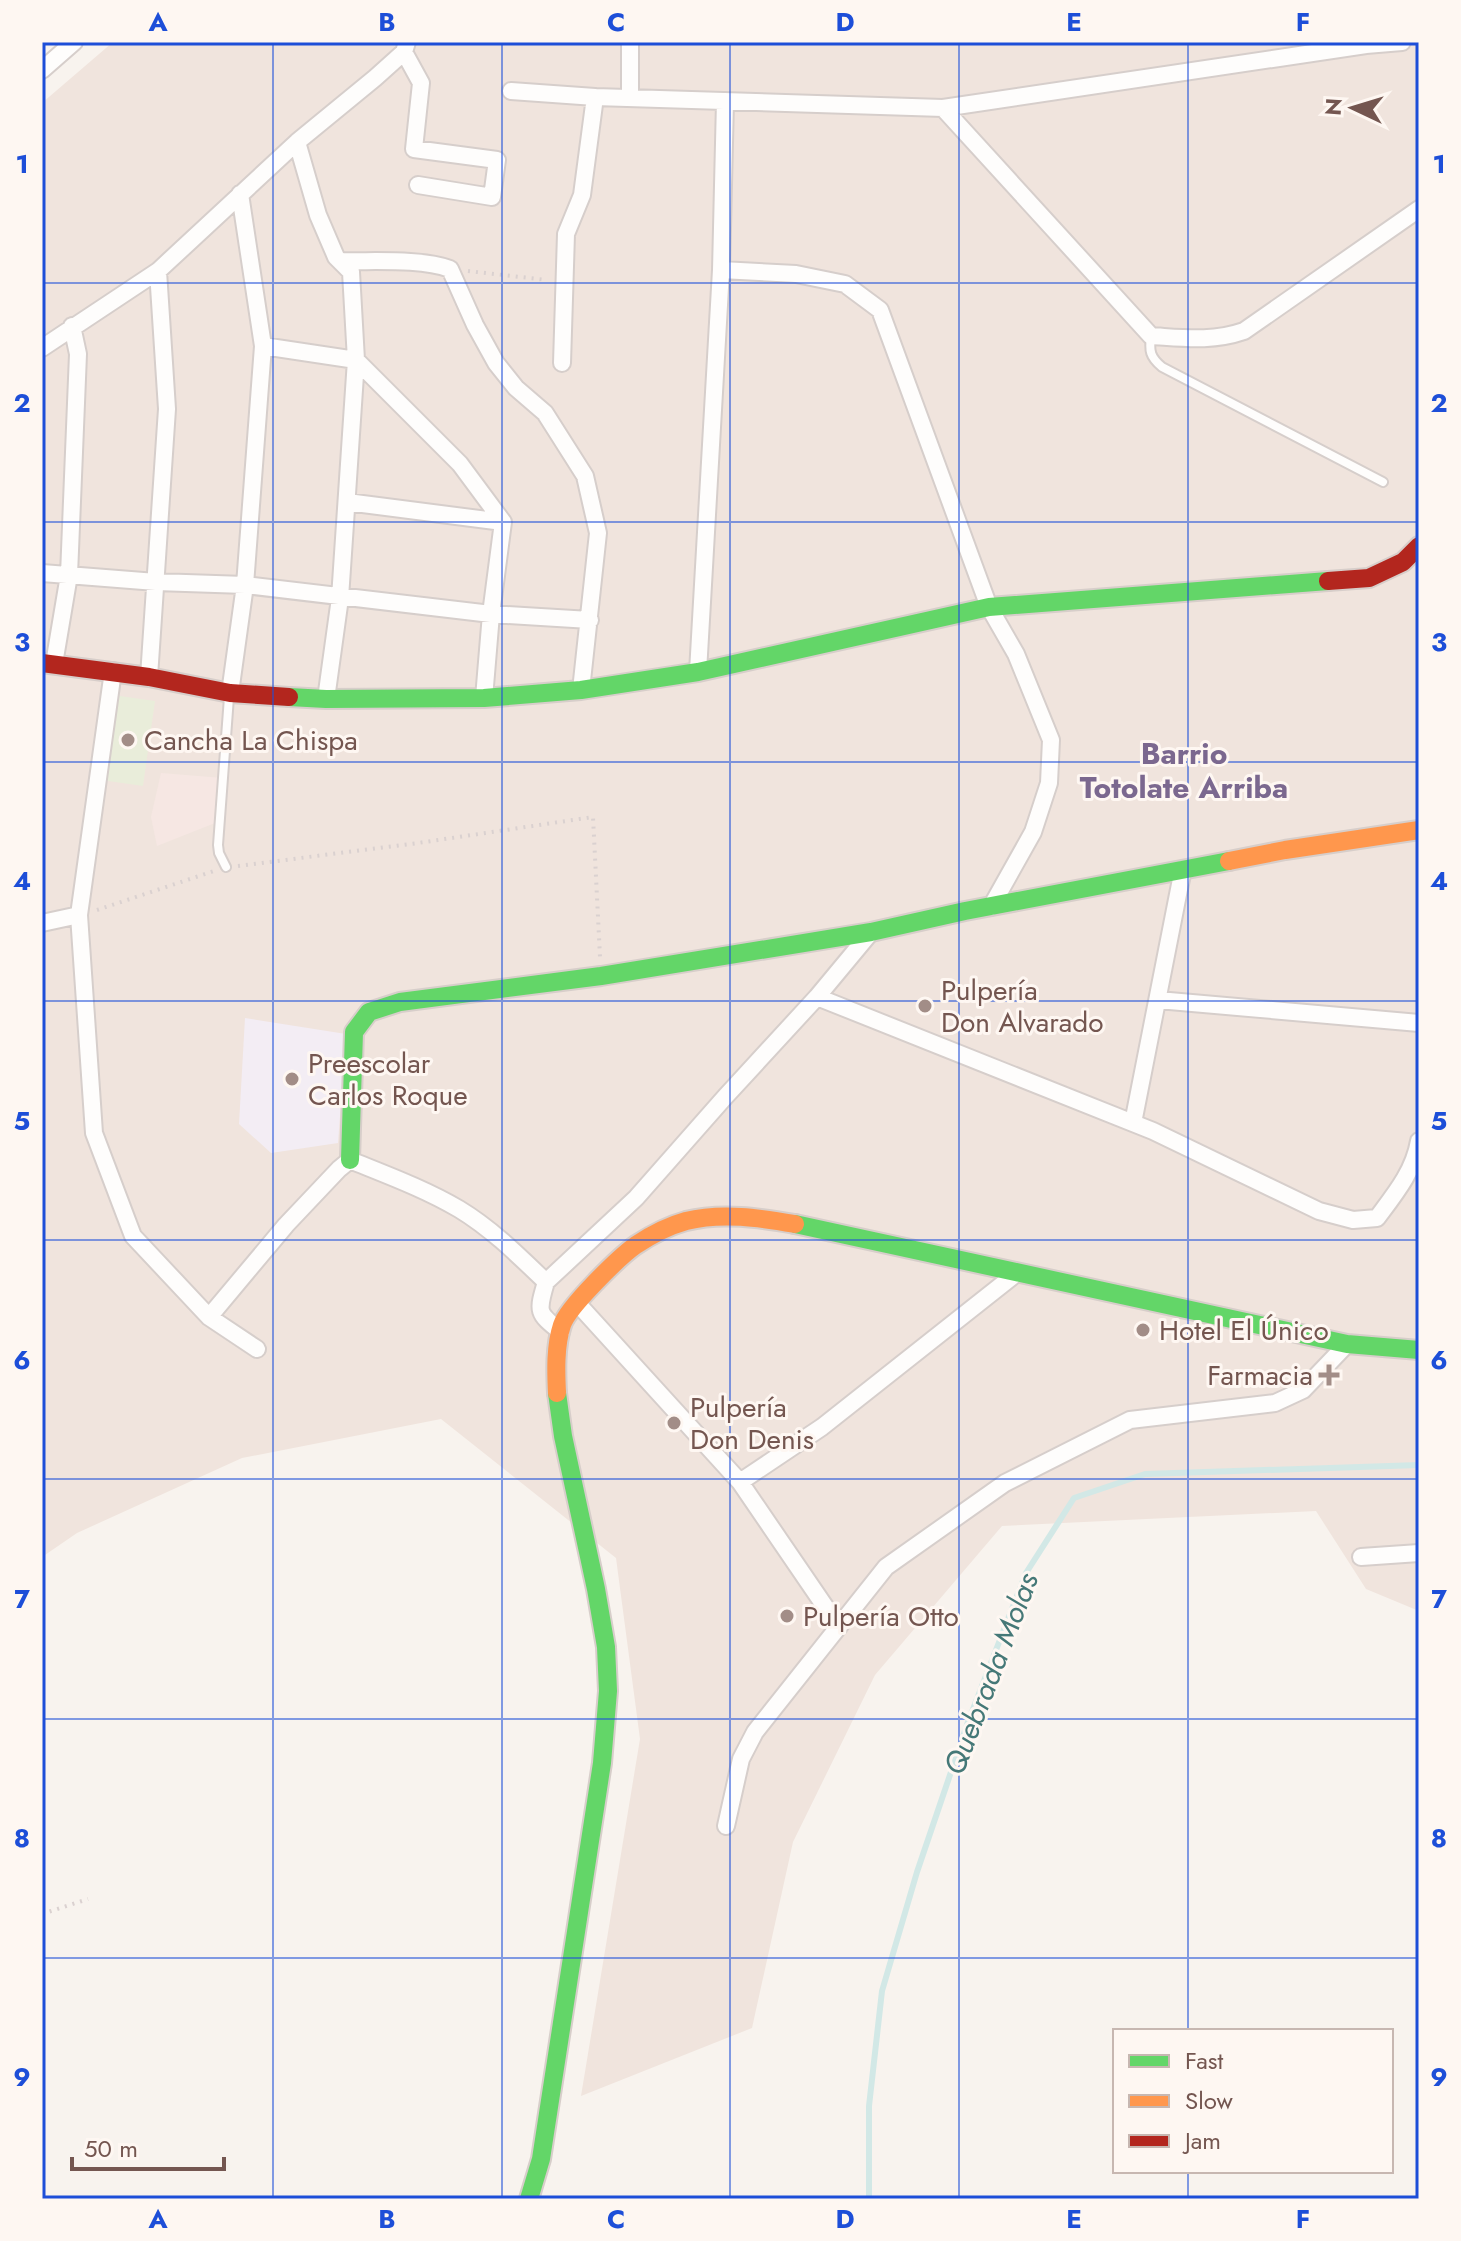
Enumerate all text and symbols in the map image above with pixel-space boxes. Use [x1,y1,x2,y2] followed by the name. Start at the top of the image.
[147,3,168,41] text: A
[378,3,396,41] text: B
[607,3,625,41] text: C
[835,3,855,41] text: D
[1066,3,1082,41] text: E
[1296,3,1310,41] text: F
[1313,68,1393,148] north arrow
[1316,97,1350,116] text: N
[15,145,29,183] text: 1
[1432,145,1446,183] text: 1
[13,384,31,422] text: 2
[1430,384,1448,422] text: 2
[14,623,30,661] text: 3
[1431,623,1447,661] text: 3
[144,720,358,761] place label: Cancha La Chispa
[119,731,137,749] marker: Cancha La Chispa
[1080,732,1288,809] district label: Barrio Totolate Arriba
[13,862,31,900] text: 4
[1430,862,1448,900] text: 4
[941,970,1103,1043] place label: Pulpería Don Alvarado
[916,997,934,1015] marker: Pulpería Don Alvarado
[308,1043,468,1116] place label: Preescolar Carlos Roque
[283,1070,301,1088] marker: Preescolar Carlos Roque
[14,1102,30,1140] text: 5
[1431,1102,1447,1140] text: 5
[1159,1310,1329,1351] place label: Hotel El Único
[1134,1321,1152,1339] marker: Hotel El Único
[13,1341,31,1379] text: 6
[1430,1341,1448,1379] text: 6
[1207,1355,1313,1396] place label: Farmacia
[1320,1366,1338,1384] marker: Farmacia
[690,1387,814,1460] place label: Pulpería Don Denis
[665,1414,683,1432] marker: Pulpería Don Denis
[932,1566,1049,1781] water label: Quebrada Molas
[14,1580,30,1618] text: 7
[1431,1580,1447,1618] text: 7
[803,1596,959,1637] place label: Pulpería Otto
[778,1607,796,1625] marker: Pulpería Otto
[14,1819,30,1857] text: 8
[1431,1819,1447,1857] text: 8
[1113,2029,1393,2173] legend
[1185,2043,1223,2078] text: Fast
[13,2058,31,2096] text: 9
[1430,2058,1448,2096] text: 9
[1185,2083,1233,2118] text: Slow
[72,2121,224,2171] scale bar
[1182,2123,1221,2158] text: Jam
[84,2131,138,2166] text: 50 m
[147,2200,168,2238] text: A
[378,2200,396,2238] text: B
[607,2200,625,2238] text: C
[835,2200,855,2238] text: D
[1066,2200,1082,2238] text: E
[1296,2200,1310,2238] text: F

